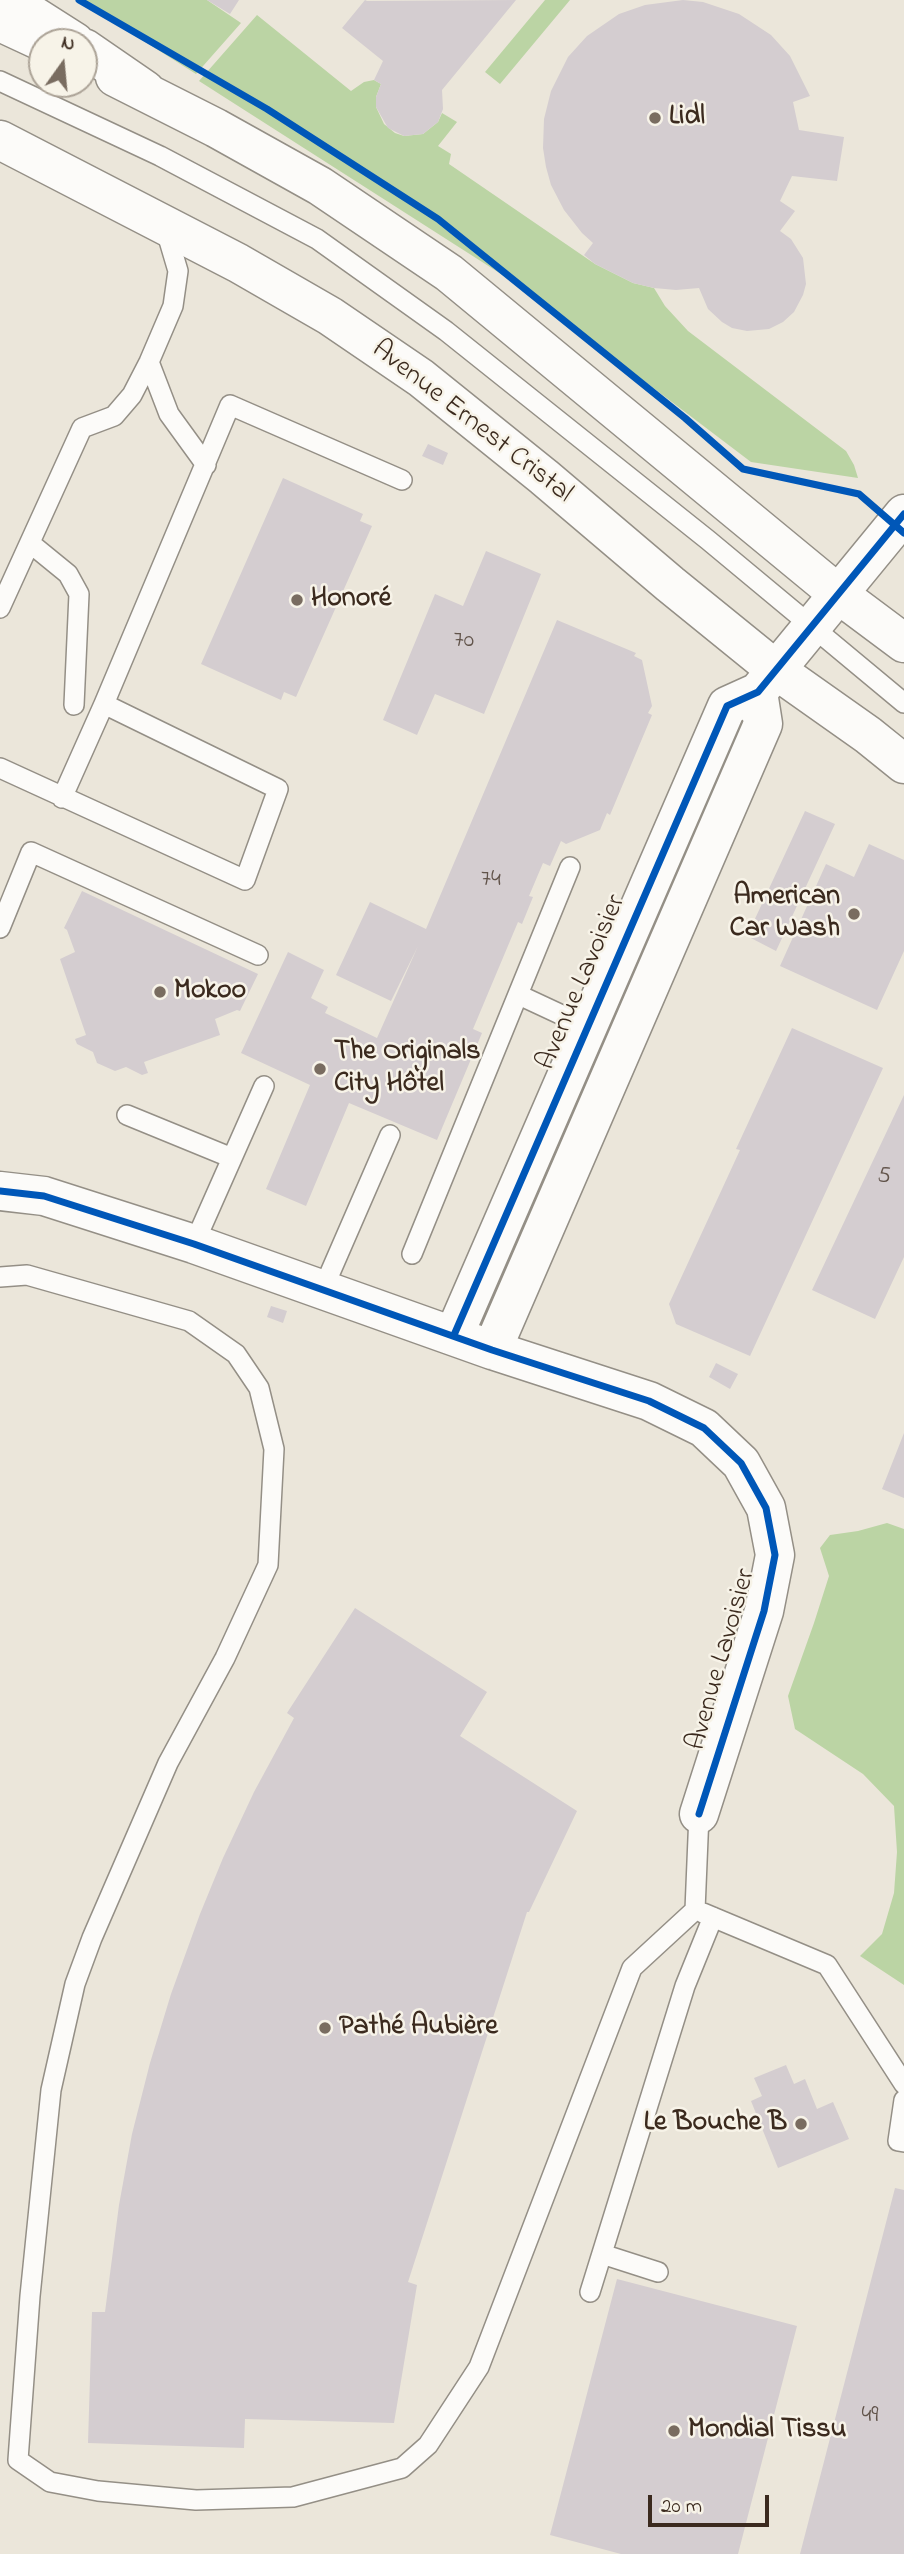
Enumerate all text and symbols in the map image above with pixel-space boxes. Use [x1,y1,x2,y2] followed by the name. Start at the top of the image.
[28,28,98,98] north arrow
[58,29,78,59] text: N
[669,101,705,135] place label: Lidl
[647,110,663,126] marker: Lidl
[364,334,578,512] street label: Avenue Ernest Cristal
[311,583,391,617] place label: Honoré
[289,592,305,608] marker: Honoré
[454,628,474,656] house number: 70
[481,867,501,895] house number: 74
[729,881,840,947] place label: American Car Wash
[531,890,635,1076] street label: Avenue Lavoisier
[846,906,862,922] marker: American Car Wash
[174,975,246,1009] place label: Mokoo
[152,984,168,1000] marker: Mokoo
[334,1036,481,1102] place label: The Originals City Hôtel
[312,1061,328,1077] marker: The Originals City Hôtel
[877,1164,891,1192] house number: 5
[681,1565,765,1755] street label: Avenue Lavoisier
[339,2011,498,2045] place label: Pathé Aubière
[317,2020,333,2036] marker: Pathé Aubière
[644,2107,787,2141] place label: Le Bouche B
[793,2116,809,2132] marker: Le Bouche B
[861,2403,879,2431] house number: 49
[688,2414,846,2448] place label: Mondial Tissu
[666,2423,682,2439] marker: Mondial Tissu
[652,2480,773,2524] scale bar
[661,2492,702,2522] text: 20 m

